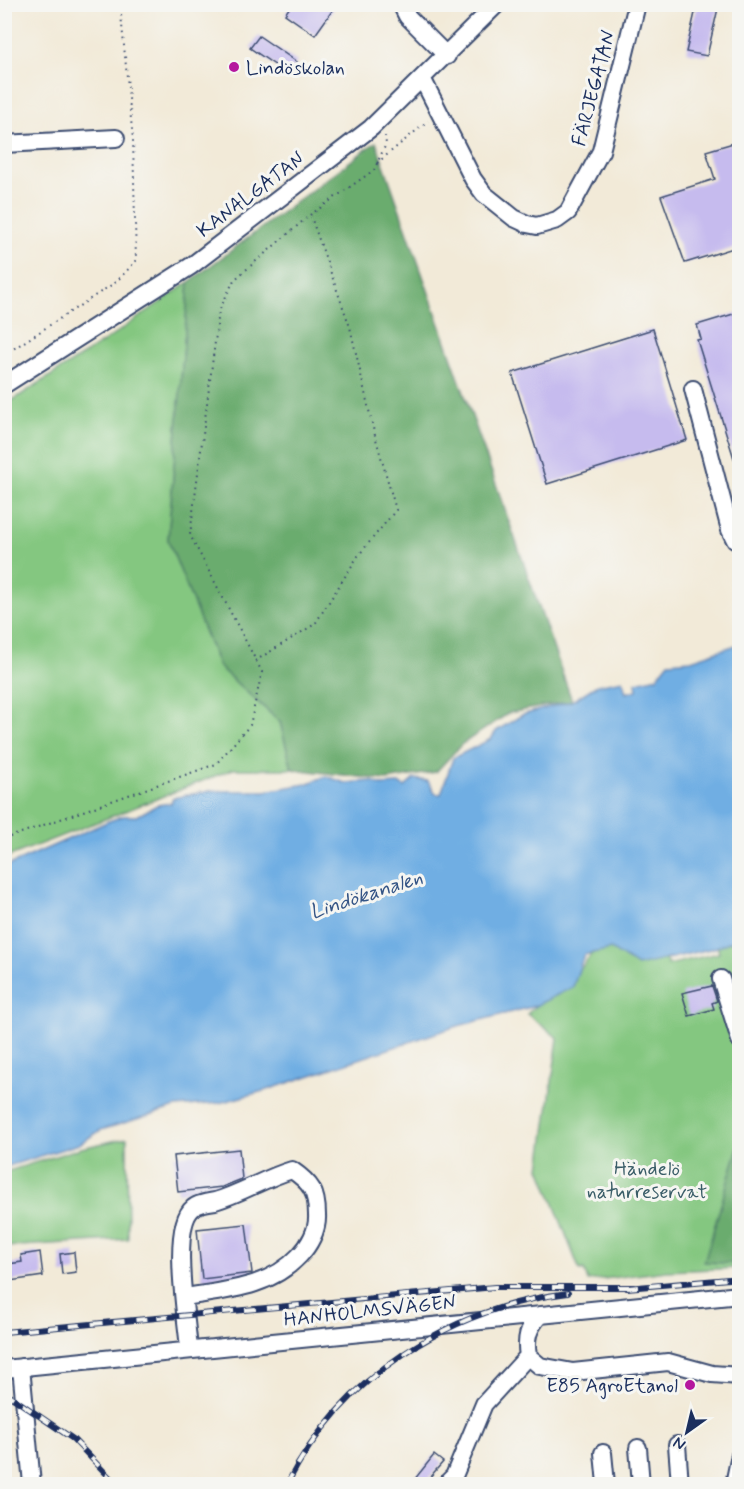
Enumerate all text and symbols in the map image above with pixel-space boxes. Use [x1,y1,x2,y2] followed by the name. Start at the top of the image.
[566,27,623,149] street label: FÄRJEGATAN
[246,55,345,82] place label: Lindöskolan
[227,60,241,74] marker: Lindöskolan
[192,146,310,244] street label: KANALGATAN
[306,864,426,926] water label: Lindökanalen
[587,1156,707,1206] park label: Händelö naturreservat
[282,1289,458,1334] street label: HANHOLMSVÄGEN
[546,1373,678,1400] place label: E85 AgroEtanol
[683,1378,697,1392] marker: E85 AgroEtanol
[657,1402,717,1462] north arrow
[669,1432,690,1455] text: N

